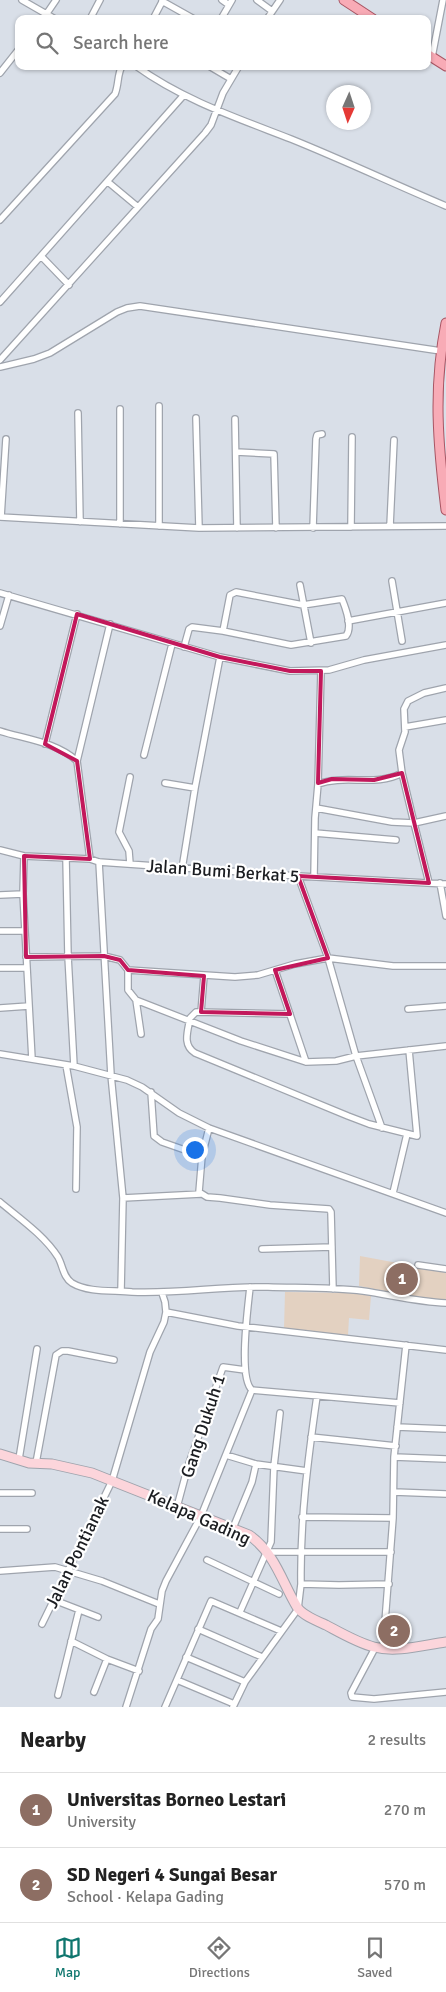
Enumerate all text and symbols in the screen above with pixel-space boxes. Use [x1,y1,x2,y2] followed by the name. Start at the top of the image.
[15,15,431,70] search box
[33,29,61,57] icon: search
[73,31,169,55] text: Search here
[326,85,371,130] north arrow
[146,855,300,887] street label: Jalan Bumi Berkat 5
[182,1137,208,1163] your location
[386,1260,418,1298] pin: 1
[176,1371,230,1481] street label: Gang Dukuh 1
[144,1484,254,1550] street label: Kelapa Gading
[40,1492,114,1612] street label: Jalan Pontianak
[378,1612,410,1650] pin: 2
[20,1727,86,1753] text: Nearby
[367,1730,426,1750] text: 2 results
[67,1788,286,1812] text: Universitas Borneo Lestari
[32,1800,40,1820] text: 1
[384,1800,426,1820] text: 270 m
[67,1812,136,1832] text: University
[67,1863,277,1887] text: SD Negeri 4 Sungai Besar
[32,1875,40,1895] text: 2
[384,1875,426,1895] text: 570 m
[67,1887,224,1907] text: School · Kelapa Gading
[54,1934,82,1981] tab: Map
[189,1934,250,1981] tab: Directions
[357,1934,392,1981] tab: Saved

